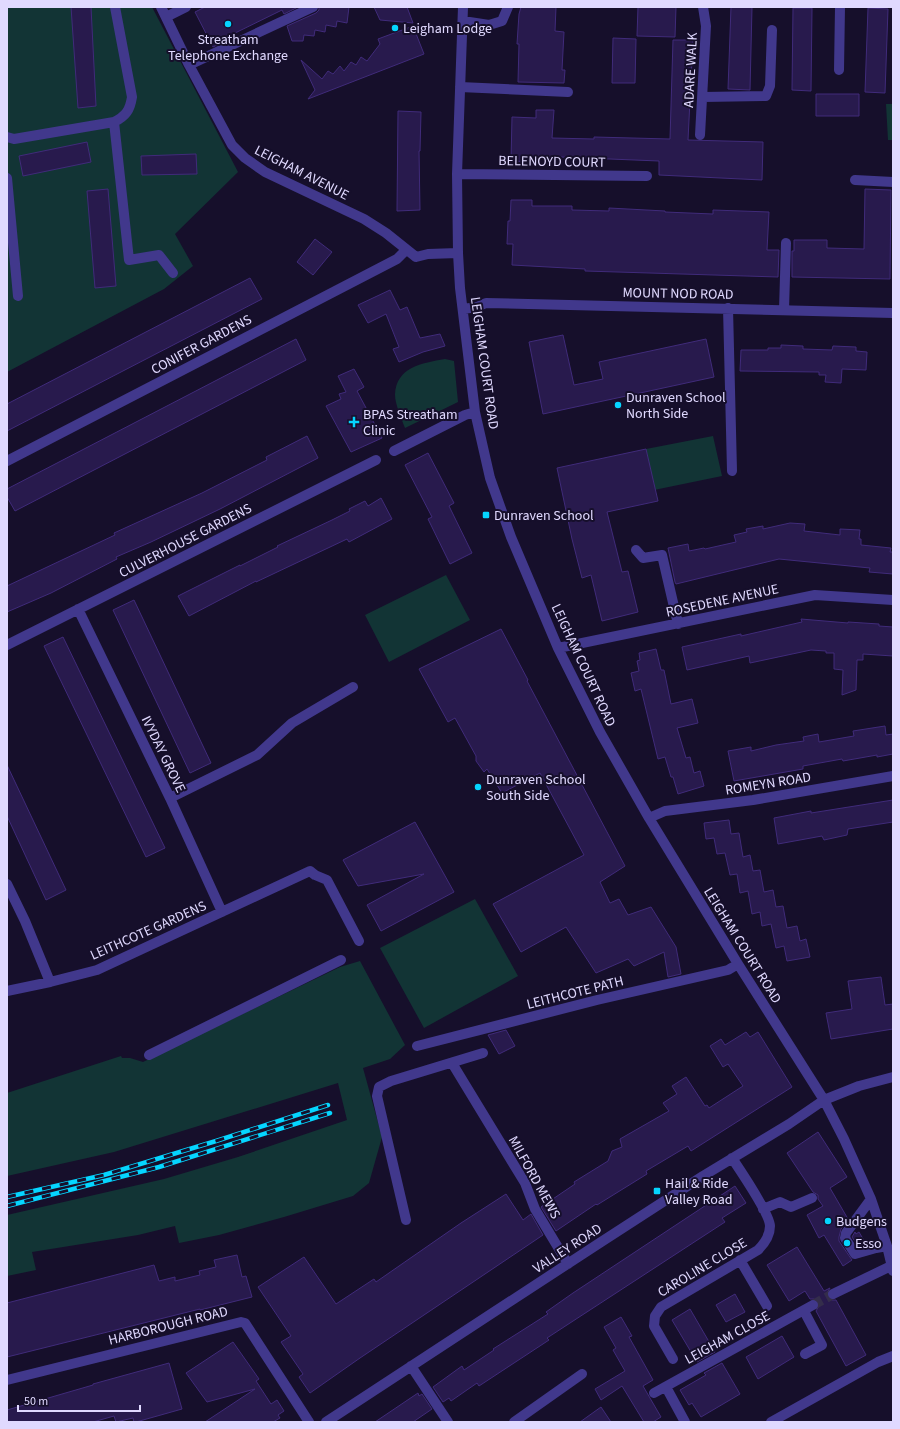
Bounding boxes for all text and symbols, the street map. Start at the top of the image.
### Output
marker: Streatham Telephone Exchange [223,19,233,29]
place label: Leigham Lodge [403,19,492,39]
marker: Leigham Lodge [390,23,400,33]
place label: Streatham Telephone Exchange [168,30,288,66]
street label: ADARE WALK [679,31,703,108]
street label: LEIGHAM AVENUE [251,140,352,205]
street label: BELENOYD COURT [498,151,606,173]
street label: MOUNT NOD ROAD [622,283,734,305]
street label: LEIGHAM COURT ROAD [465,296,503,431]
street label: CONIFER GARDENS [148,310,255,380]
place label: Dunraven School North Side [626,388,726,424]
marker: Dunraven School North Side [613,400,623,410]
place label: BPAS Streatham Clinic [363,405,458,441]
marker: BPAS Streatham Clinic [348,416,360,428]
street label: CULVERHOUSE GARDENS [116,499,255,583]
place label: Dunraven School [494,506,594,526]
marker: Dunraven School [481,510,491,520]
street label: ROSEDENE AVENUE [664,579,780,623]
street label: LEIGHAM COURT ROAD [546,601,620,730]
street label: IVYDAY GROVE [136,713,190,796]
street label: ROMEYN ROAD [724,767,813,801]
place label: Dunraven School South Side [486,770,586,806]
marker: Dunraven School South Side [473,782,483,792]
street label: LEIGHAM COURT ROAD [698,884,786,1007]
street label: LEITHCOTE GARDENS [87,896,210,966]
street label: LEITHCOTE PATH [525,971,626,1015]
street label: MILFORD MEWS [503,1132,565,1223]
place label: Hail & Ride Valley Road [665,1174,733,1210]
marker: Hail & Ride Valley Road [652,1186,662,1196]
place label: Budgens [836,1212,887,1232]
marker: Budgens [823,1216,833,1226]
street label: VALLEY ROAD [529,1219,606,1279]
street label: CAROLINE CLOSE [654,1233,751,1302]
place label: Esso [855,1234,882,1254]
marker: Esso [842,1238,852,1248]
street label: HARBOROUGH ROAD [106,1301,230,1350]
street label: LEIGHAM CLOSE [681,1306,774,1370]
scale bar [18,1387,140,1413]
text: 50 m [24,1393,48,1410]

